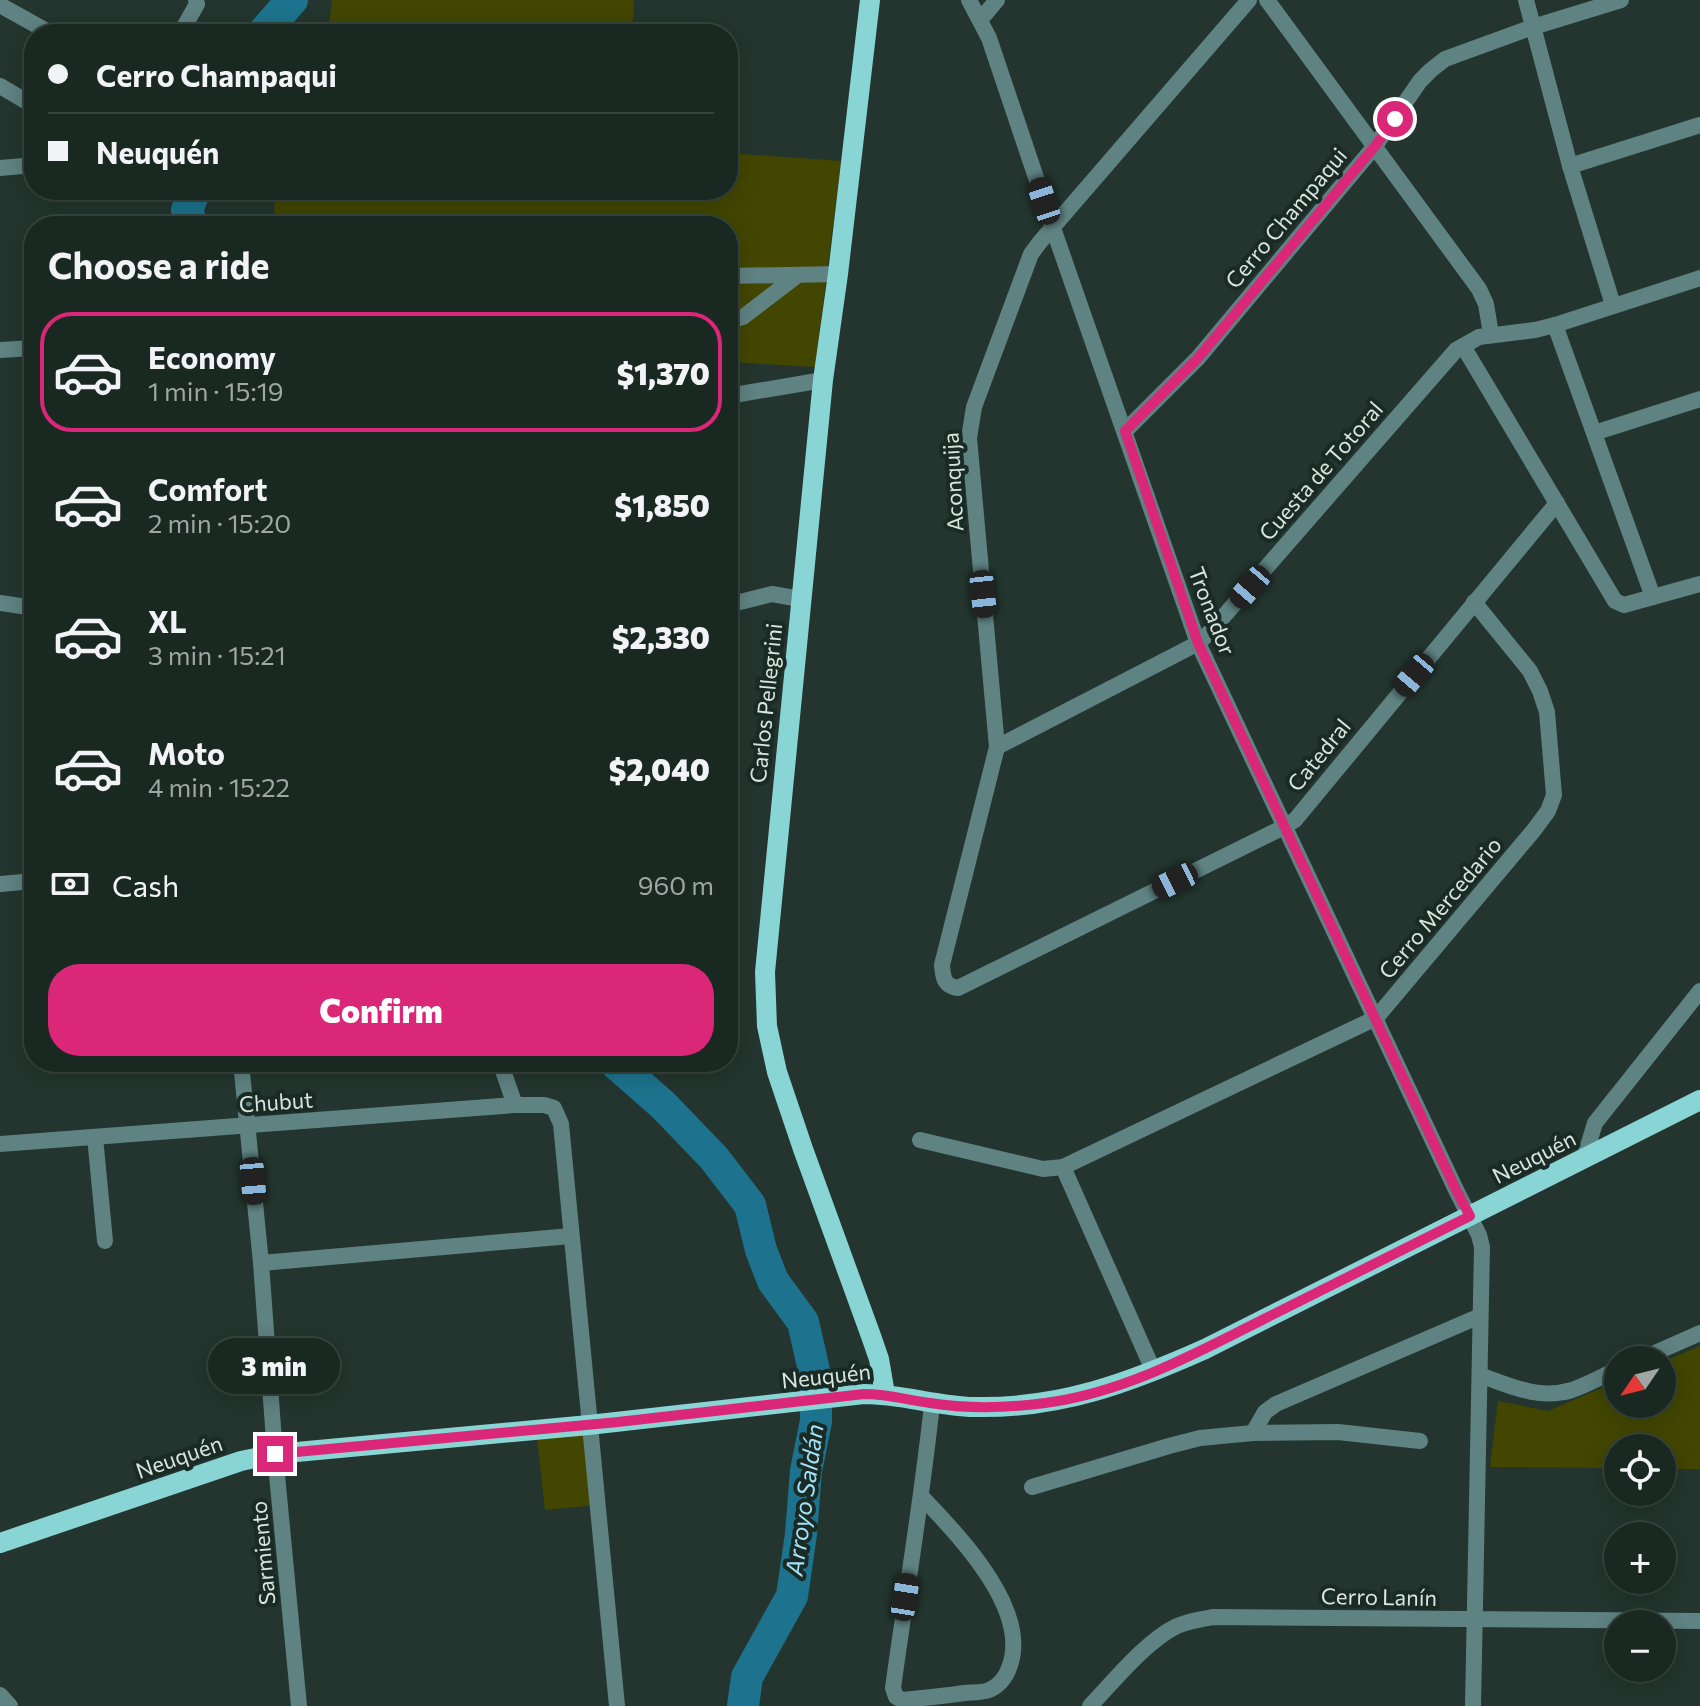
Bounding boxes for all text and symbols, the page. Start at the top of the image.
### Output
text: Cerro Champaqui [96,56,337,93]
route start [1377,101,1413,137]
text: Neuquén [96,133,219,170]
street label: Cerro Champaqui [1219,142,1352,293]
car [1025,174,1063,228]
text: Choose a ride [48,242,269,286]
icon: car [52,336,124,408]
text: Economy [148,338,276,375]
text: $1,370 [617,354,710,391]
text: 1 min · 15:19 [148,375,284,406]
street label: Cuesta de Totoral [1253,396,1388,546]
street label: Aconquija [936,432,969,532]
icon: car [52,468,124,540]
text: Comfort [148,470,267,507]
text: $1,850 [615,486,710,523]
text: 2 min · 15:20 [148,507,291,538]
car [1225,561,1275,613]
street label: Tronador [1183,563,1242,659]
car [969,569,997,619]
icon: car [52,600,124,672]
text: XL [148,602,187,639]
text: $2,330 [612,618,710,655]
street label: Carlos Pellegrini [744,622,787,784]
text: 3 min · 15:21 [148,639,286,670]
car [1389,649,1439,701]
street label: Catedral [1281,713,1356,796]
icon: car [52,732,124,804]
text: Moto [148,734,225,771]
text: $2,040 [609,750,710,787]
text: 4 min · 15:22 [148,771,290,802]
street label: Cerro Mercedario [1373,831,1507,984]
car [1148,860,1202,902]
icon: cash [48,862,92,906]
text: Cash [112,866,179,903]
text: 960 m [638,869,714,900]
button: Confirm [48,964,714,1056]
street label: Chubut [238,1085,314,1118]
street label: Neuquén [1488,1124,1580,1189]
car [239,1156,267,1206]
callout: 3 min [209,1338,341,1394]
north arrow [1604,1346,1676,1418]
map controls [1604,1346,1676,1682]
text: 3 min [241,1350,307,1381]
street label: Neuquén [780,1357,872,1394]
water label: Arroyo Saldán [778,1422,829,1578]
street label: Neuquén [132,1429,226,1484]
button: locate [1604,1434,1676,1506]
route end [257,1436,293,1472]
street label: Sarmiento [245,1500,280,1606]
button: + [1604,1522,1676,1594]
car [889,1571,921,1623]
street label: Cerro Lanín [1321,1582,1437,1611]
button: − [1604,1610,1676,1682]

